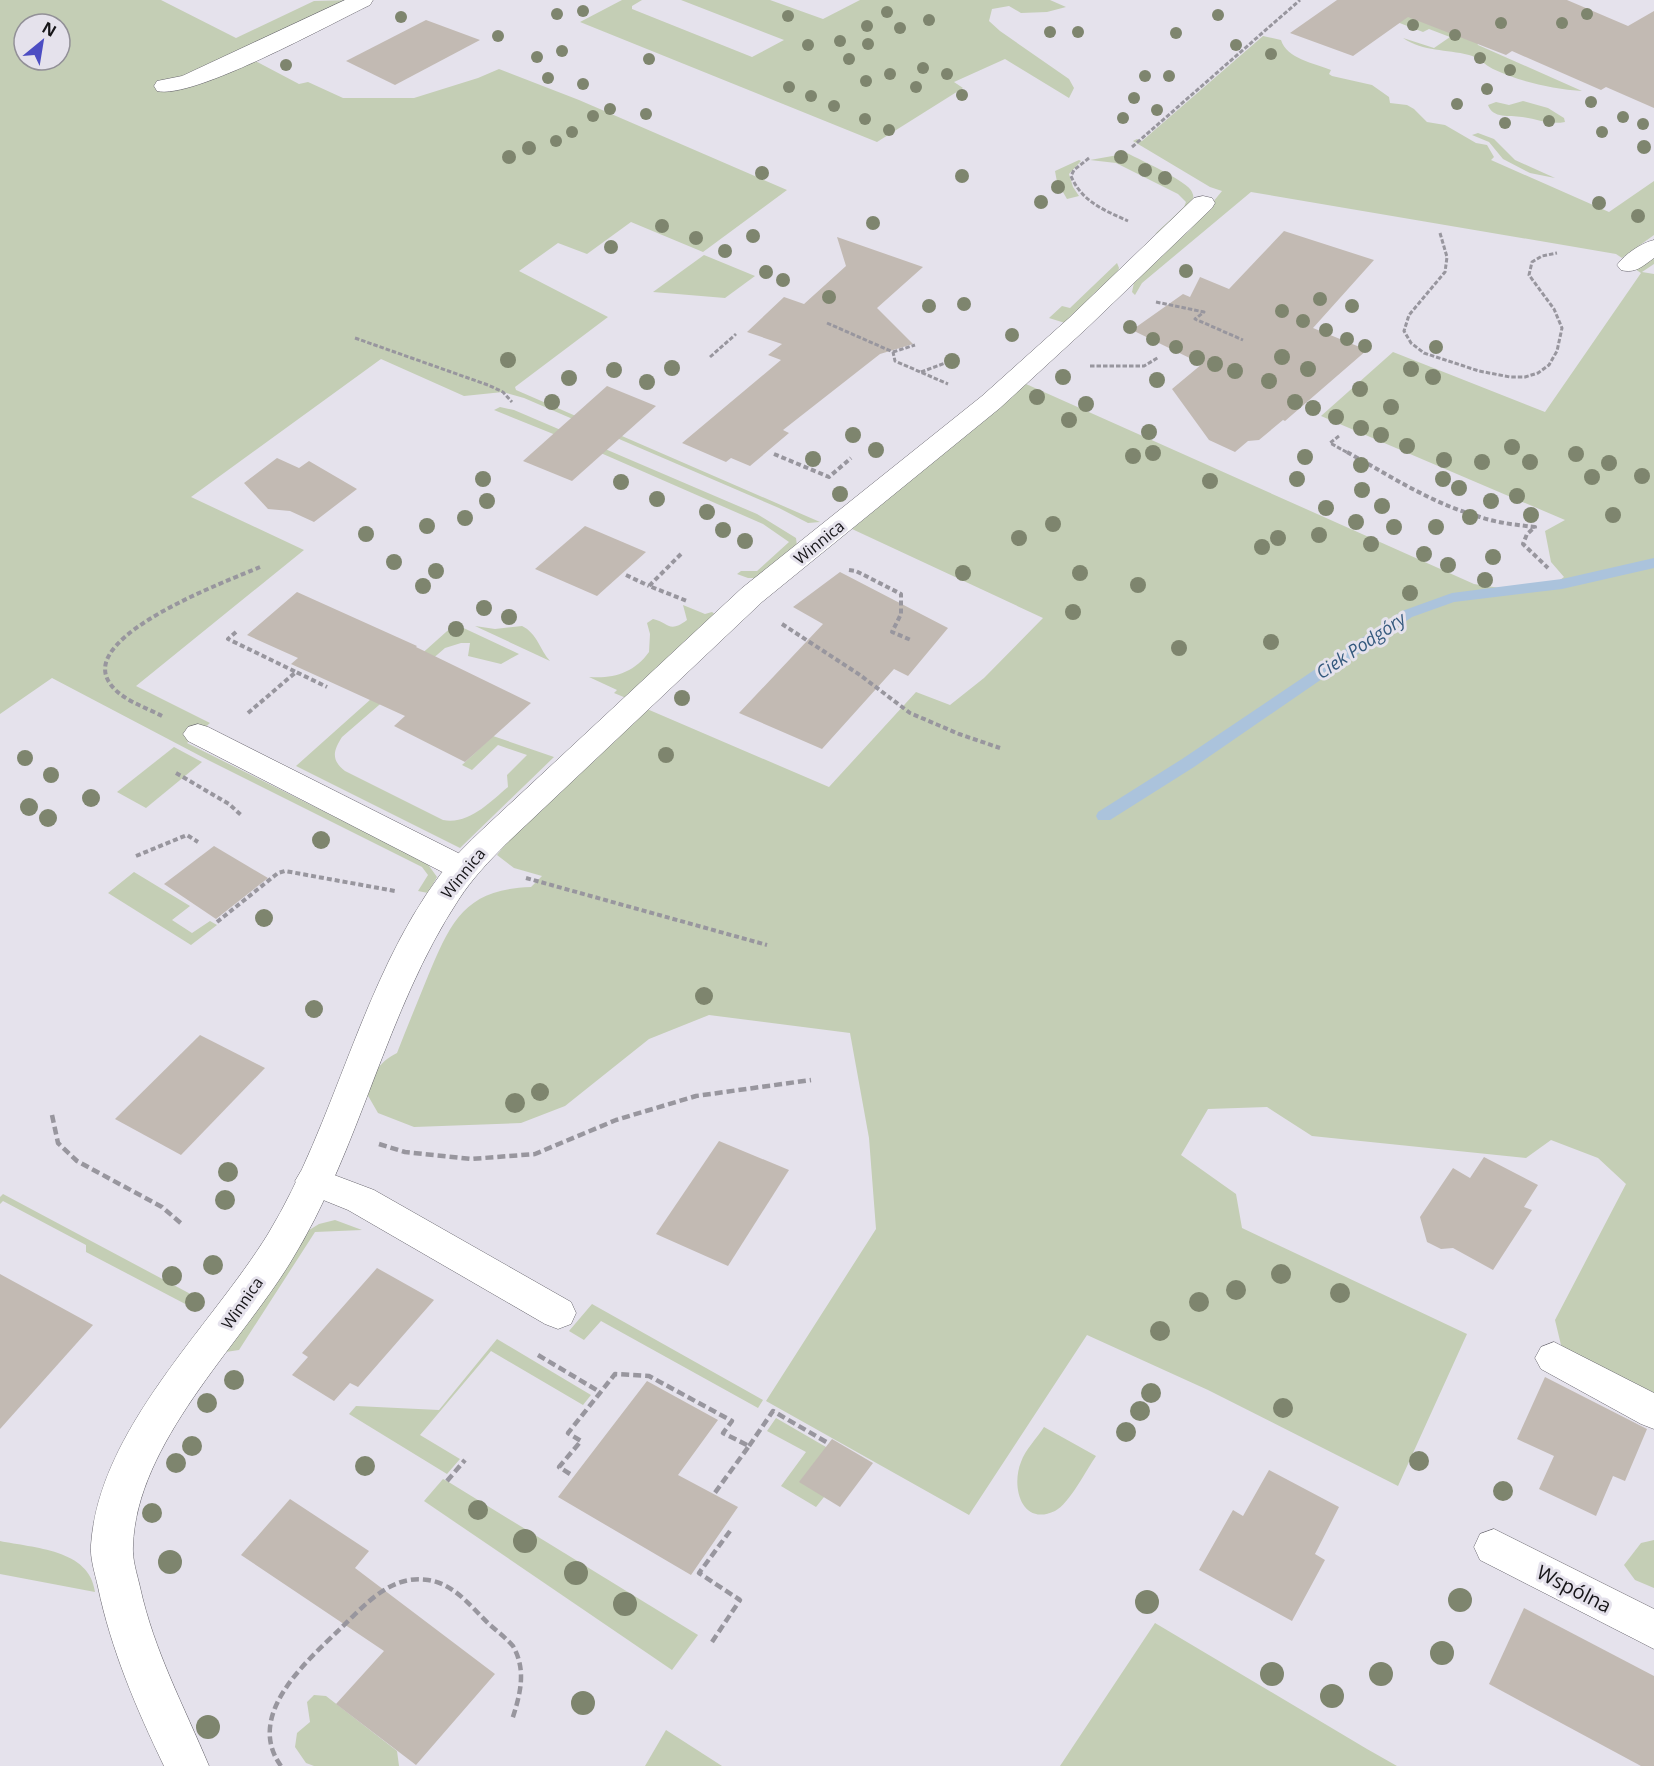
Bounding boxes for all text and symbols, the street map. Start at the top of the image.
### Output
north arrow [12,12,72,72]
text: N [38,16,61,42]
street label: Winnica [789,515,849,569]
water label: Ciek Podgóry [1311,605,1411,684]
street label: Winnica [436,843,490,903]
street label: Winnica [216,1273,268,1333]
street label: Wspólna [1532,1558,1616,1619]

